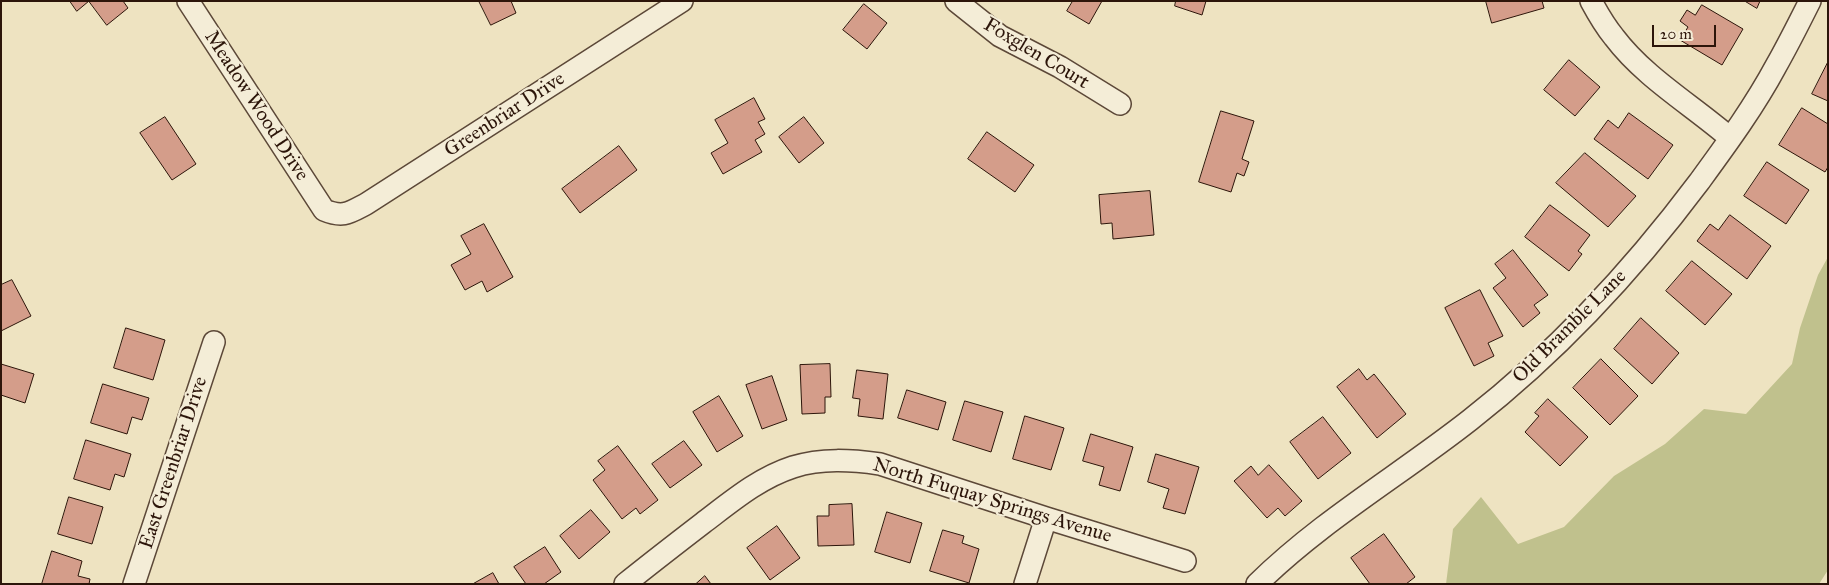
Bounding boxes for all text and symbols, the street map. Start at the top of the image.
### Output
street label: Foxglen Court [979,13,1093,95]
scale bar [1654,15,1718,47]
text: 20 m [1660,25,1692,43]
street label: Meadow Wood Drive [199,26,313,186]
street label: Greenbriar Drive [440,67,570,163]
street label: Old Bramble Lane [1508,265,1632,389]
street label: East Greenbriar Drive [135,374,213,552]
street label: North Fuquay Springs Avenue [870,453,1114,549]

